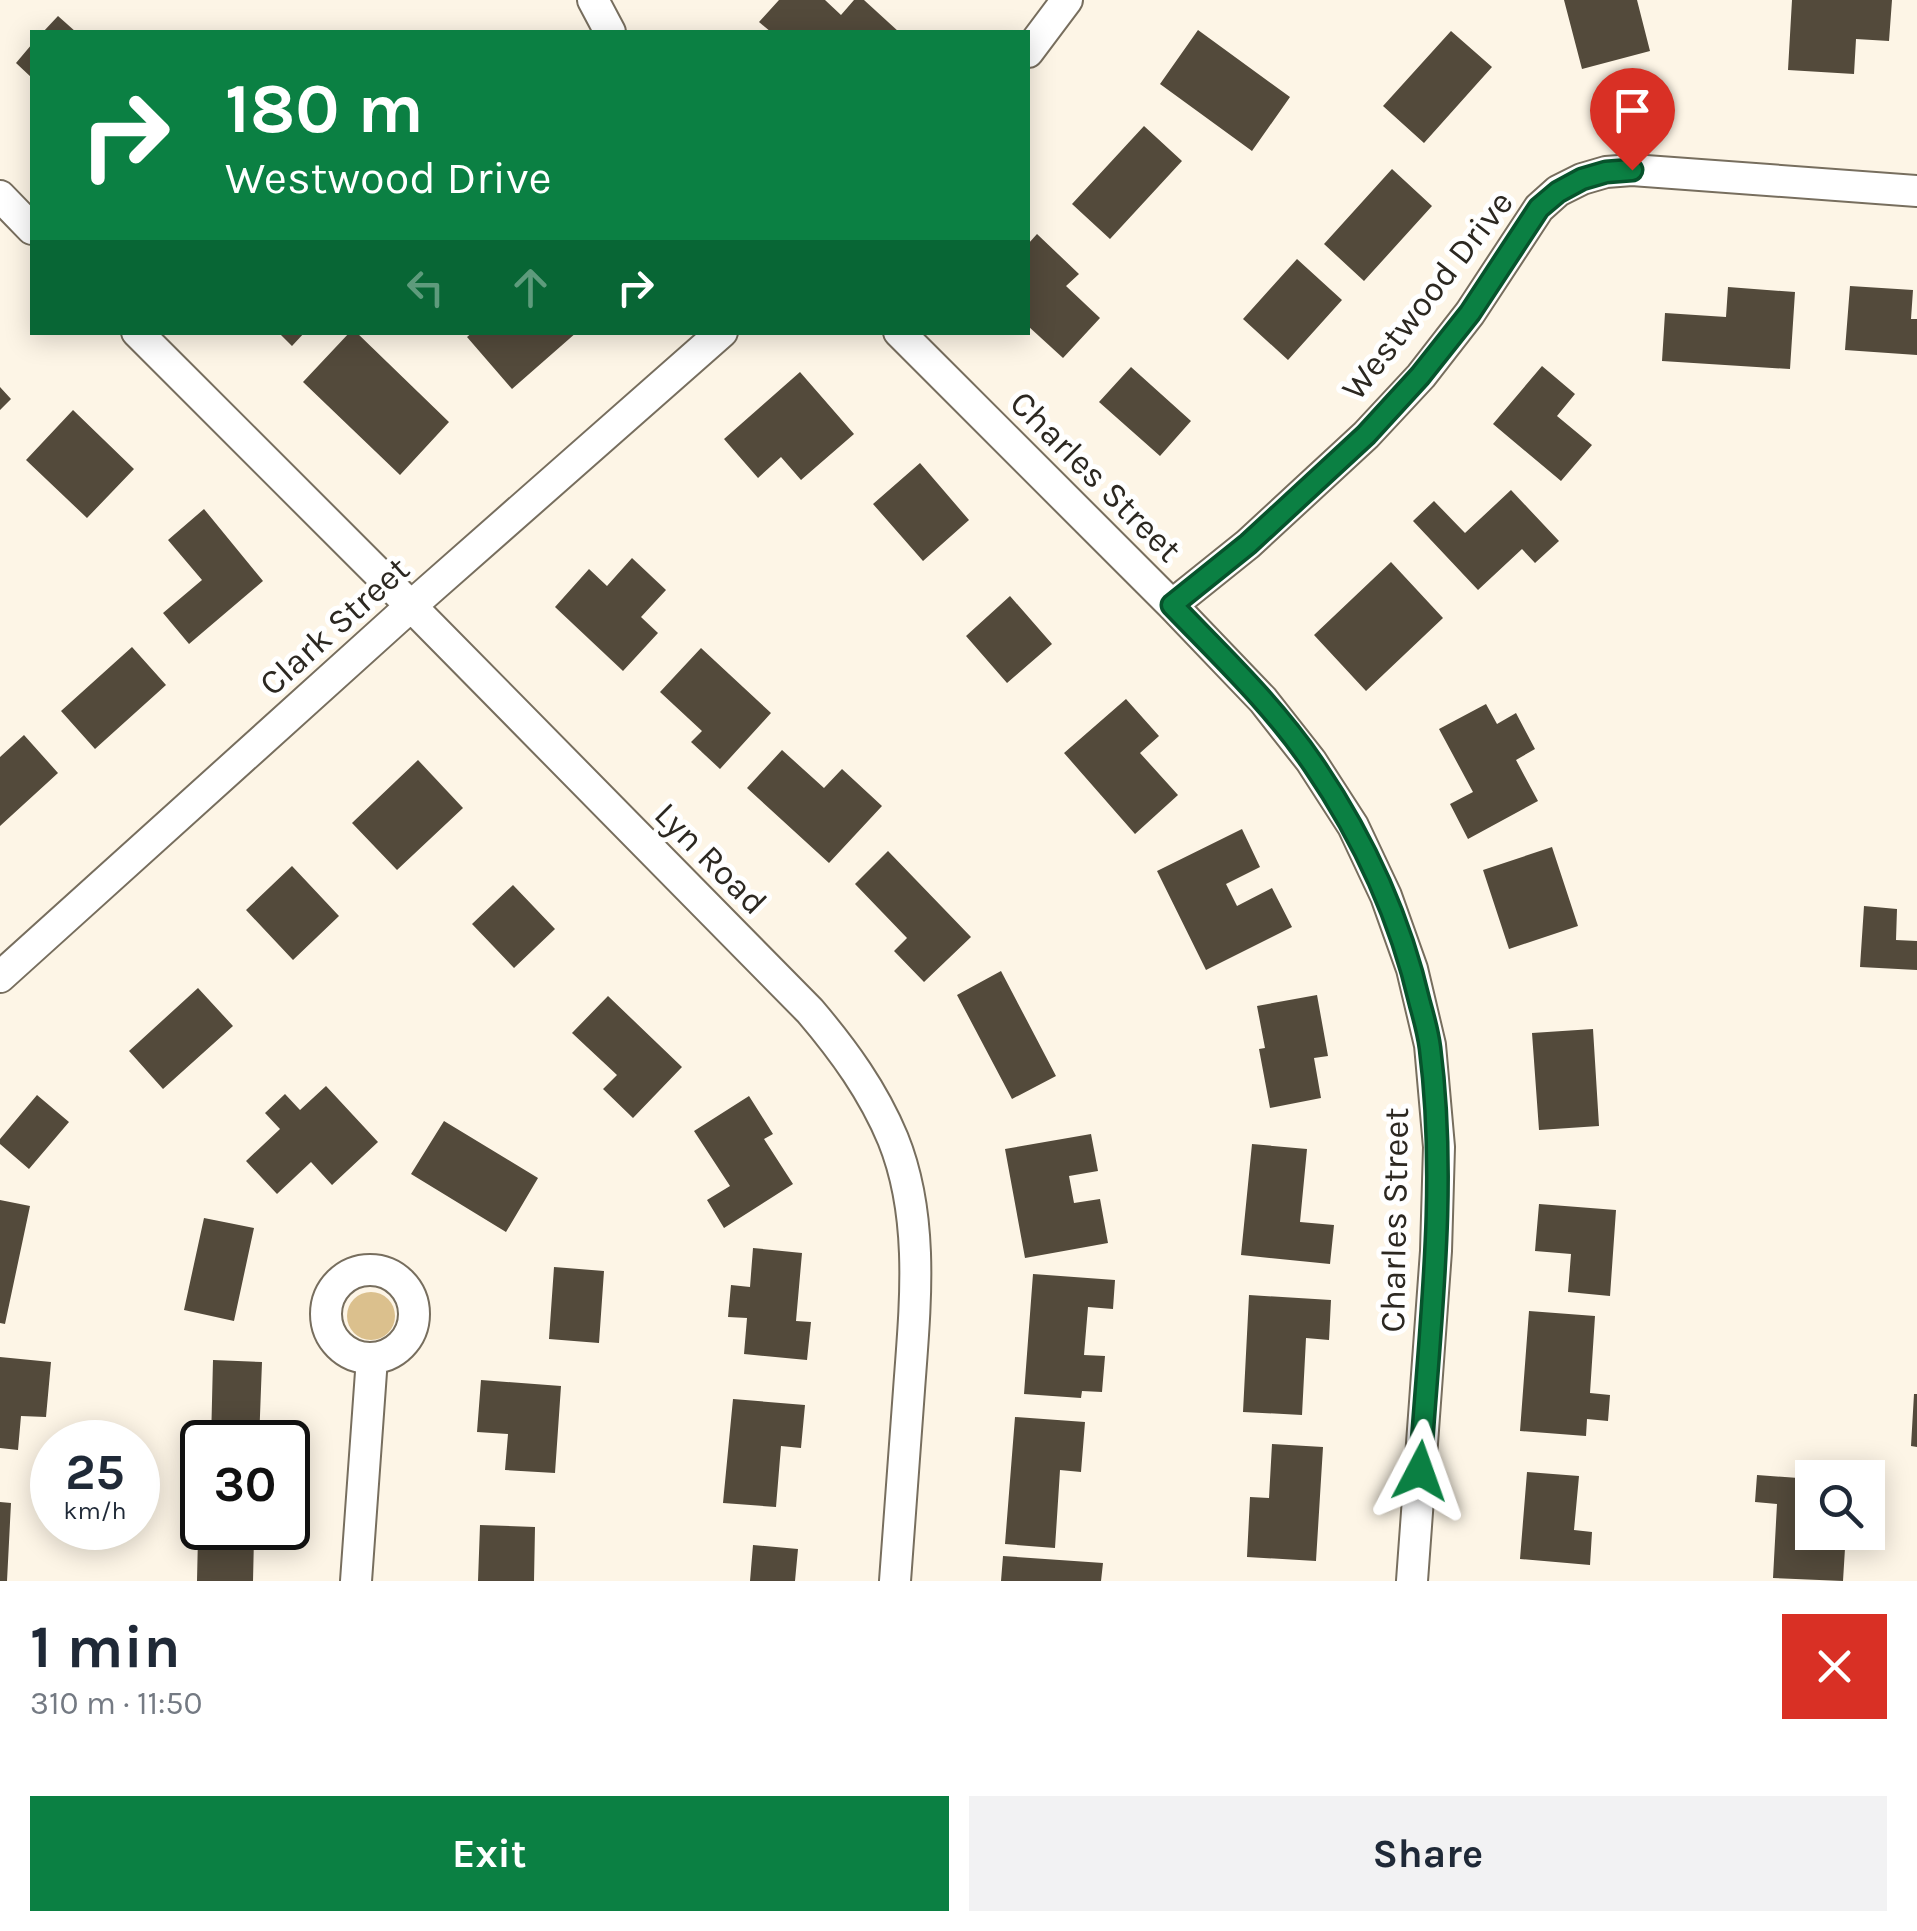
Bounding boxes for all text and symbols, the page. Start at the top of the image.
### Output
text: 180 m [225,68,424,150]
pin [1590,68,1675,171]
icon: right [60,70,190,200]
icon: arrive [1605,83,1660,138]
text: Westwood Drive [225,152,552,204]
street label: Westwood Drive [1333,183,1522,408]
icon: left [398,260,453,315]
icon: ahead [503,260,558,315]
icon: right [608,260,663,315]
street label: Charles Street [1002,382,1190,570]
street label: Clark Street [251,548,418,704]
street label: Lyn Road [646,794,775,923]
street label: Charles Street [1372,1107,1417,1333]
position arrow [1368,1419,1472,1523]
speed limit sign: 30 [180,1420,310,1550]
text: 25 [65,1443,125,1502]
map controls [1795,1460,1885,1550]
button: search [1795,1460,1885,1550]
text: km/h [63,1496,127,1525]
text: 1 min [30,1612,181,1682]
button: close [1782,1614,1887,1719]
text: 310 m · 11:50 [30,1685,203,1722]
button: Exit [30,1796,949,1911]
button: Share [969,1796,1887,1911]

